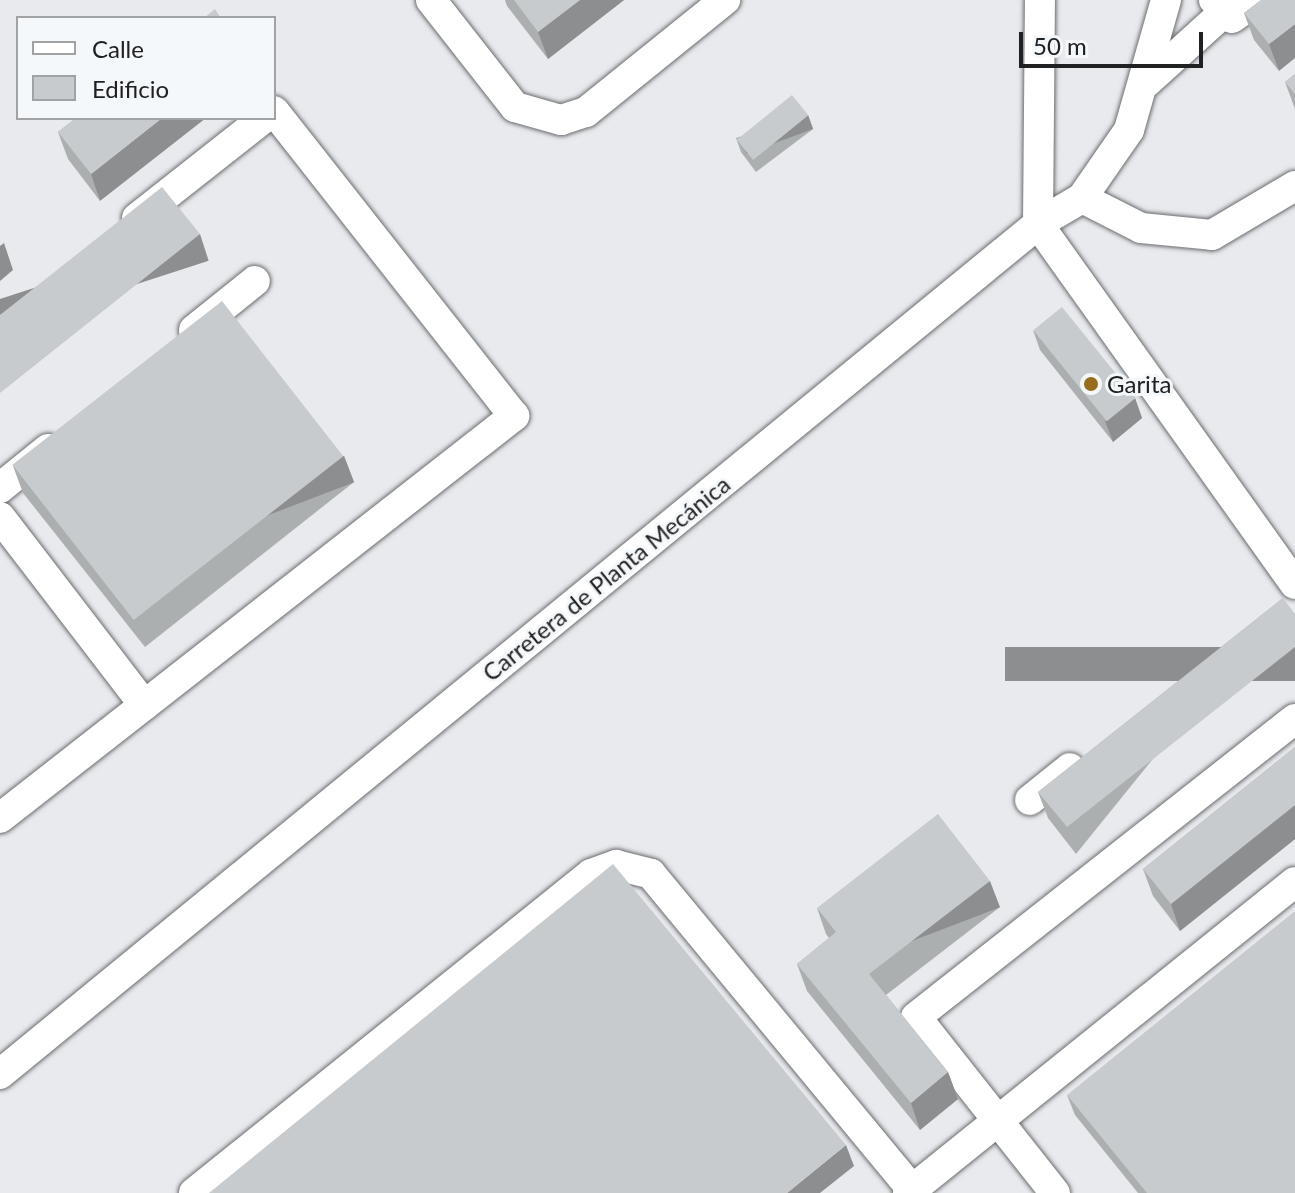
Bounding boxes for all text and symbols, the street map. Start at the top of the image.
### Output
legend [16,16,276,120]
scale bar [1023,16,1207,66]
text: 50 m [1033,31,1087,60]
text: Calle [92,34,144,63]
text: Edificio [92,74,169,103]
place label: Garita [1107,370,1171,398]
marker: Garita [1082,375,1100,393]
street label: Carretera de Planta Mecánica [476,469,736,687]

